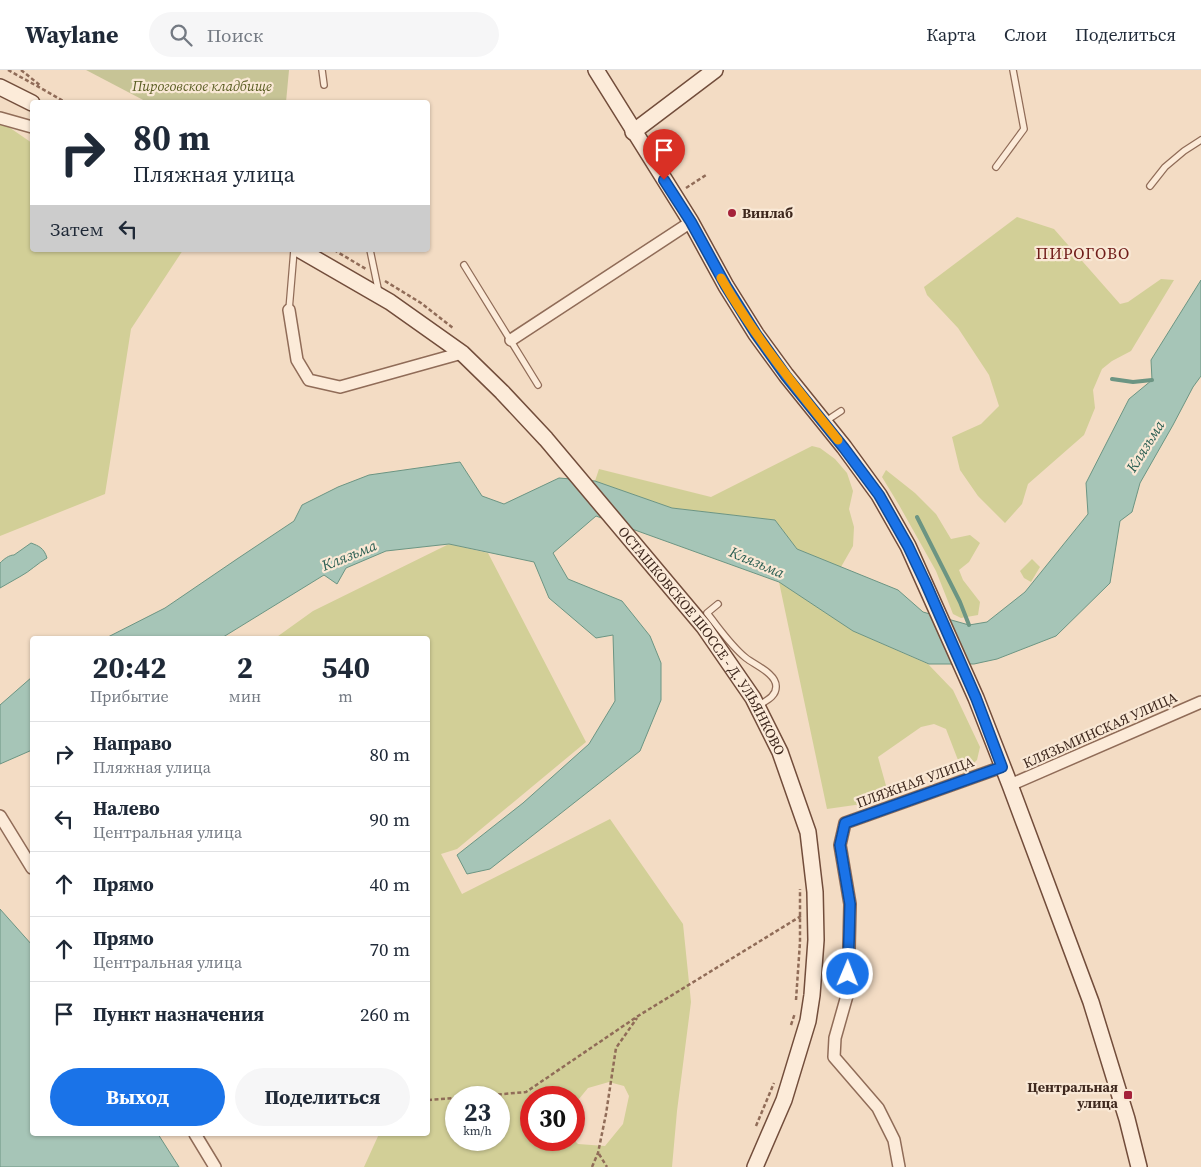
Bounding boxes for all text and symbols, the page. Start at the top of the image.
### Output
search box [149,12,499,57]
text: Waylane [25,18,119,51]
icon: search [167,21,195,49]
text: Поиск [207,22,263,48]
text: Карта [926,22,976,47]
text: Слои [1004,22,1047,47]
text: Поделиться [1075,22,1176,47]
park label: Пироговское кладбище [131,76,272,96]
text: 80 m [133,114,210,162]
icon: right [50,120,115,185]
pin [643,129,685,180]
icon: arrive [650,136,678,164]
text: Пляжная улица [133,159,295,189]
place label: Винлаб [742,203,793,223]
marker: Винлаб [726,207,738,219]
icon: left [114,215,142,243]
text: Затем [50,216,104,242]
district label: ПИРОГОВО [1036,242,1130,264]
water label: Клязьма [1120,416,1169,477]
street label: ОСТАШКОВСКОЕ ШОССЕ - Д. УЛЬЯНКОВО [613,522,790,759]
water label: Клязьма [317,534,380,576]
water label: Клязьма [725,541,788,583]
text: 20:42 [92,647,166,688]
text: 2 [237,647,253,688]
text: 540 [321,647,370,688]
text: Прибытие [90,685,169,707]
text: мин [229,685,261,707]
text: m [338,685,353,707]
street label: КЛЯЗЬМИНСКАЯ УЛИЦА [1020,687,1181,773]
text: Направо [93,730,172,756]
icon: right [50,740,78,768]
text: 80 m [369,741,410,767]
street label: ПЛЯЖНАЯ УЛИЦА [853,751,977,813]
text: Пляжная улица [93,756,211,778]
text: Налево [93,795,160,821]
icon: left [50,805,78,833]
text: 90 m [369,806,410,832]
text: Центральная улица [93,821,242,843]
icon: ahead [50,870,78,898]
text: Прямо [93,871,154,897]
text: 40 m [369,871,410,897]
text: Прямо [93,925,154,951]
icon: ahead [50,935,78,963]
text: 70 m [369,936,410,962]
position arrow [821,947,873,999]
text: Центральная улица [93,951,242,973]
icon: arrive [50,1000,78,1028]
text: Пункт назначения [93,1001,264,1027]
text: 260 m [360,1001,410,1027]
button: Выход [50,1068,225,1126]
button: Поделиться [235,1068,410,1126]
place label: Центральная улица [1027,1077,1119,1113]
speed limit sign: 30 [520,1086,585,1151]
marker: Центральная улица [1122,1089,1134,1101]
text: 23 [464,1095,491,1129]
text: km/h [463,1123,492,1139]

